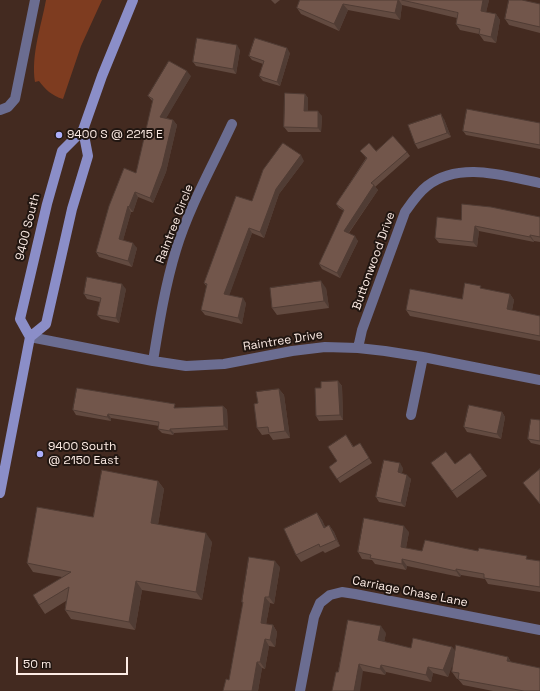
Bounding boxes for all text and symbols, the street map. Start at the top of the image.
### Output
place label: 9400 S @ 2215 E [67,128,163,142]
marker: 9400 S @ 2215 E [54,130,64,140]
street label: Raintree Circle [153,182,197,266]
street label: 9400 South [13,192,43,262]
street label: Buttonwood Drive [350,210,398,312]
street label: Raintree Drive [242,328,324,354]
place label: 9400 South @ 2150 East [48,440,119,468]
marker: 9400 South @ 2150 East [35,449,45,459]
street label: Carriage Chase Lane [351,574,469,610]
scale bar [18,649,130,675]
text: 50 m [23,656,51,672]

